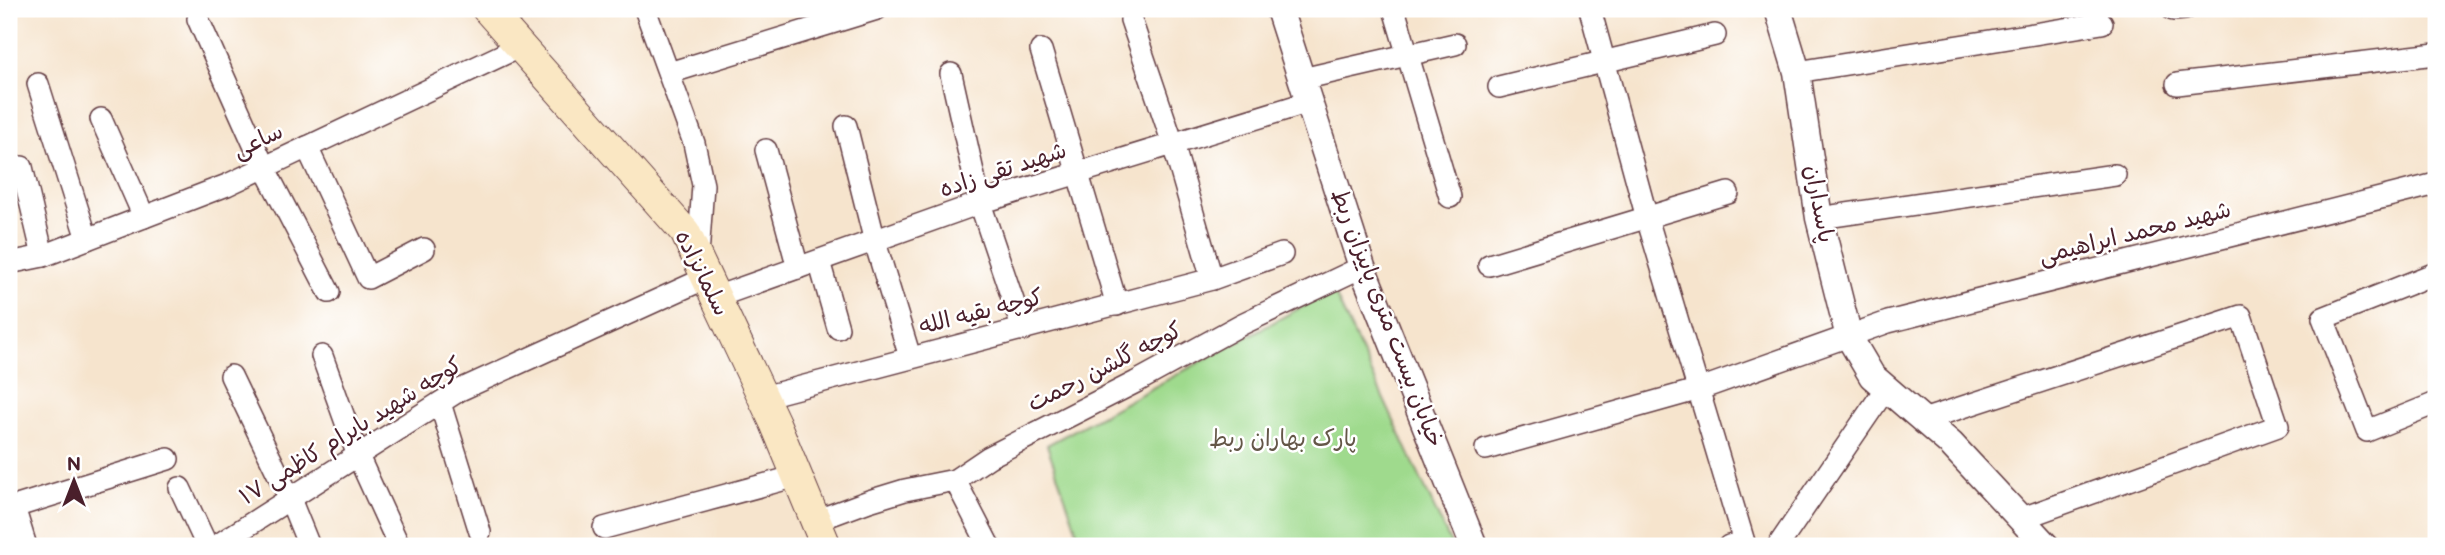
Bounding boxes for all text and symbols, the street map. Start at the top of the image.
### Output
street label: ساعی [228,117,288,165]
street label: شهید تقی زاده [936,136,1070,204]
street label: پاسداران [1798,163,1840,245]
street label: خیابان بیست متری پاییزان ربط [1325,185,1449,451]
street label: شهید محمد ابراهیمی [2036,196,2234,270]
street label: سلمانزاده [669,225,735,321]
street label: کوچه بقیه الله [916,283,1046,341]
street label: کوچه گلشن رحمت [1023,316,1187,418]
street label: کوچه شهید بایرام کاظمی ۱۷ [234,351,469,514]
park label: پارک بهاران ربط [1209,425,1357,453]
north arrow [38,447,108,516]
text: N [67,454,81,477]

